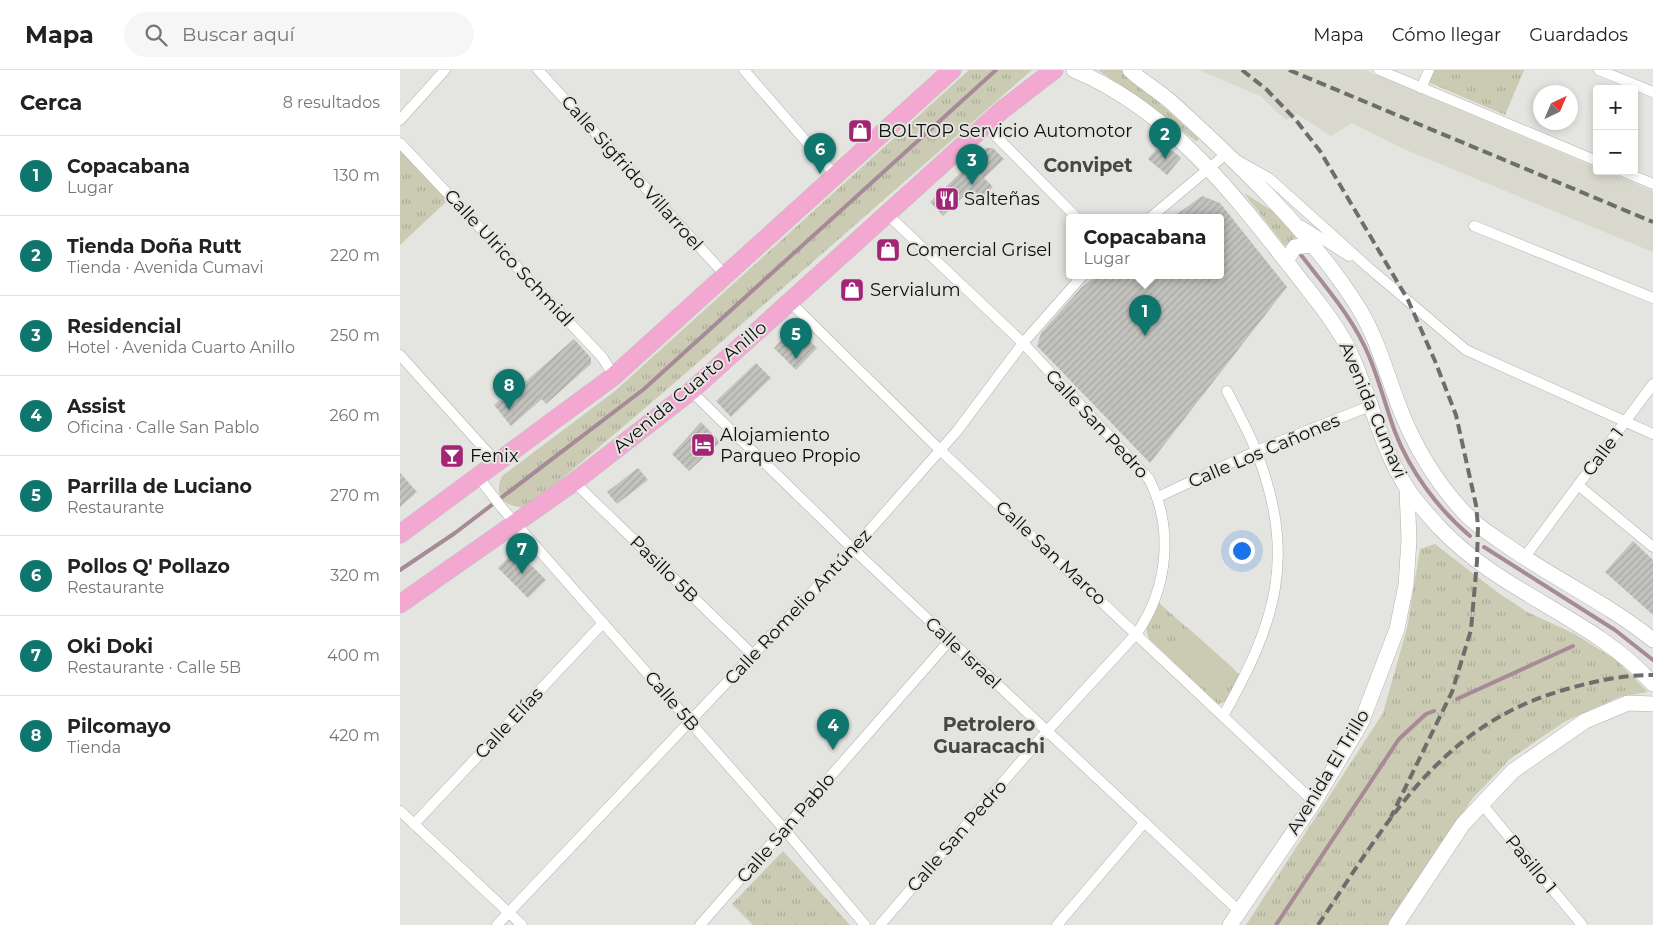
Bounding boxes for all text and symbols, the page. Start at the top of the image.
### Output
search box [124,12,474,57]
text: Mapa [25,20,94,49]
icon: search [142,21,170,49]
text: Buscar aquí [182,23,295,46]
text: Mapa [1313,24,1364,46]
text: Cómo llegar [1392,24,1501,46]
text: Guardados [1529,24,1628,46]
north arrow [1533,85,1578,130]
map controls [1593,85,1638,175]
button: + [1593,85,1638,130]
text: Cerca [20,90,82,115]
street label: Calle Sigfrido Villarroel [556,91,708,255]
text: 8 resultados [283,93,380,112]
shop icon: BOLTOP Servicio Automotor [847,118,873,144]
pin: 2 [1149,118,1181,159]
place label: BOLTOP Servicio Automotor [878,120,1133,142]
button: − [1593,130,1638,175]
pin: 6 [804,133,836,174]
pin: 3 [956,144,988,185]
district label: Convipet [1043,154,1133,177]
text: Copacabana [67,155,190,178]
text: 1 [33,166,39,185]
text: 130 m [333,166,380,185]
text: Lugar [67,178,114,197]
street label: Calle Ulrico Schmidl [440,185,578,331]
restaurant icon: Salteñas [934,186,960,212]
place label: Salteñas [964,188,1040,210]
popup [1066,214,1224,279]
text: Copacabana [1083,226,1207,249]
text: Tienda Doña Rutt [67,235,242,258]
shop icon: Comercial Grisel [875,237,901,263]
place label: Comercial Grisel [906,239,1052,261]
text: 2 [31,246,41,265]
text: 220 m [330,246,380,265]
text: Lugar [1083,249,1130,268]
text: Tienda · Avenida Cumavi [67,258,263,277]
shop icon: Servialum [839,277,865,303]
place label: Servialum [870,279,961,301]
pin: 1 [1129,295,1161,336]
text: Residencial [67,315,181,338]
street label: Avenida Cuarto Anillo [609,316,771,458]
pin: 5 [780,318,812,359]
text: 3 [31,326,41,345]
text: 250 m [330,326,380,345]
text: Hotel · Avenida Cuarto Anillo [67,338,295,357]
street label: Avenida Cumavi [1334,338,1412,482]
street label: Calle San Pedro [1041,365,1153,483]
pin: 8 [493,369,525,410]
text: Assist [67,395,126,418]
text: 4 [30,406,42,425]
text: 260 m [329,406,380,425]
street label: Calle Los Cañones [1185,409,1343,493]
text: Oficina · Calle San Pablo [67,418,259,437]
street label: Calle 1 [1578,423,1628,481]
place label: Alojamiento Parqueo Propio [720,424,861,467]
hotel icon: Alojamiento Parqueo Propio [690,432,716,458]
bar icon: Fenix [439,443,465,469]
place label: Fenix [470,445,519,467]
text: Parrilla de Luciano [67,475,252,498]
text: 5 [31,486,41,505]
text: 270 m [330,486,380,505]
street label: Calle San Marco [991,496,1111,610]
text: Restaurante [67,498,164,517]
street label: Calle Romelio Antúnez [720,524,876,690]
street label: Pasillo 5B [625,531,703,607]
pin: 7 [506,533,538,574]
your location [1229,538,1255,564]
text: Pollos Q' Pollazo [67,555,230,578]
text: 6 [31,566,41,585]
text: 320 m [330,566,380,585]
text: Restaurante [67,578,164,597]
street label: Calle Israel [921,612,1005,694]
text: Oki Doki [67,635,153,658]
text: 7 [31,646,41,665]
text: 400 m [327,646,380,665]
text: Restaurante · Calle 5B [67,658,241,677]
street label: Calle 5B [640,667,704,735]
street label: Calle Elías [470,683,548,763]
street label: Avenida El Trillo [1282,706,1374,838]
pin: 4 [817,709,849,750]
district label: Petrolero Guaracachi [933,713,1045,758]
text: Pilcomayo [67,715,171,738]
text: 8 [31,726,41,745]
text: 420 m [329,726,380,745]
text: Tienda [67,738,121,757]
street label: Calle San Pablo [732,768,840,888]
street label: Calle San Pedro [902,776,1012,896]
street label: Pasillo 1 [1501,830,1561,898]

